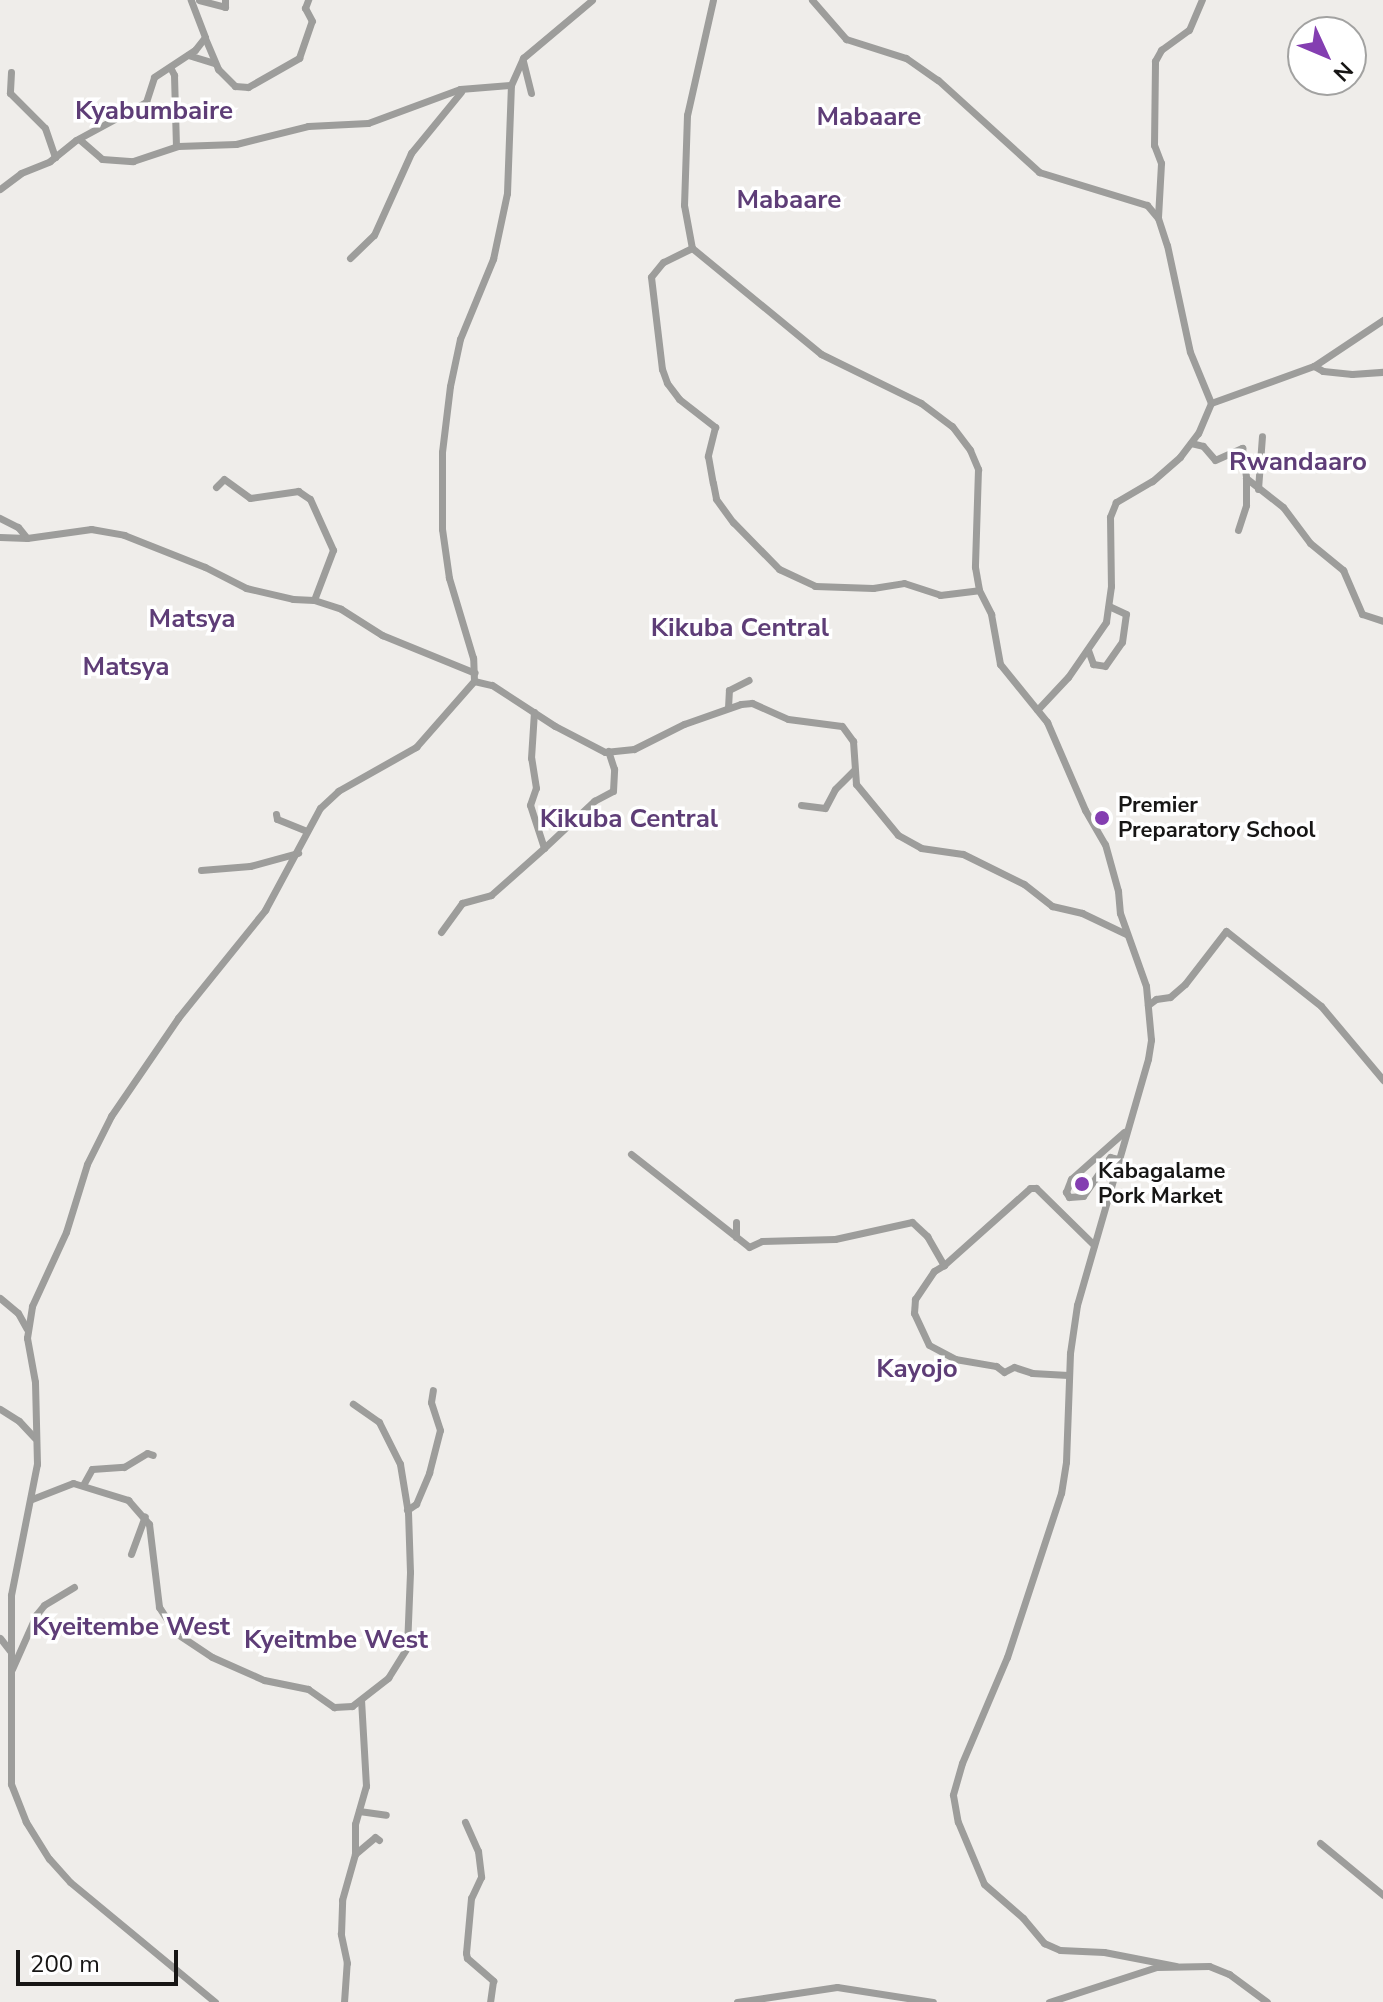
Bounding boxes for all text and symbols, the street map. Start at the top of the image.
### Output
north arrow [1287,16,1367,96]
text: N [1326,55,1359,88]
district label: Kyabumbaire [75,95,233,127]
district label: Mabaare [817,101,921,133]
district label: Mabaare [737,184,841,216]
district label: Rwandaaro [1229,446,1367,478]
district label: Matsya [149,603,235,635]
district label: Kikuba Central [651,612,829,644]
district label: Matsya [83,651,169,683]
place label: Premier Preparatory School [1118,792,1316,844]
district label: Kikuba Central [540,803,718,835]
marker: Premier Preparatory School [1093,809,1111,827]
place label: Kabagalame Pork Market [1098,1158,1225,1210]
marker: Kabagalame Pork Market [1073,1175,1091,1193]
district label: Kayojo [876,1353,958,1385]
district label: Kyeitembe West [32,1611,230,1643]
district label: Kyeitmbe West [244,1624,428,1656]
scale bar [20,1934,182,1984]
text: 200 m [30,1948,100,1980]

